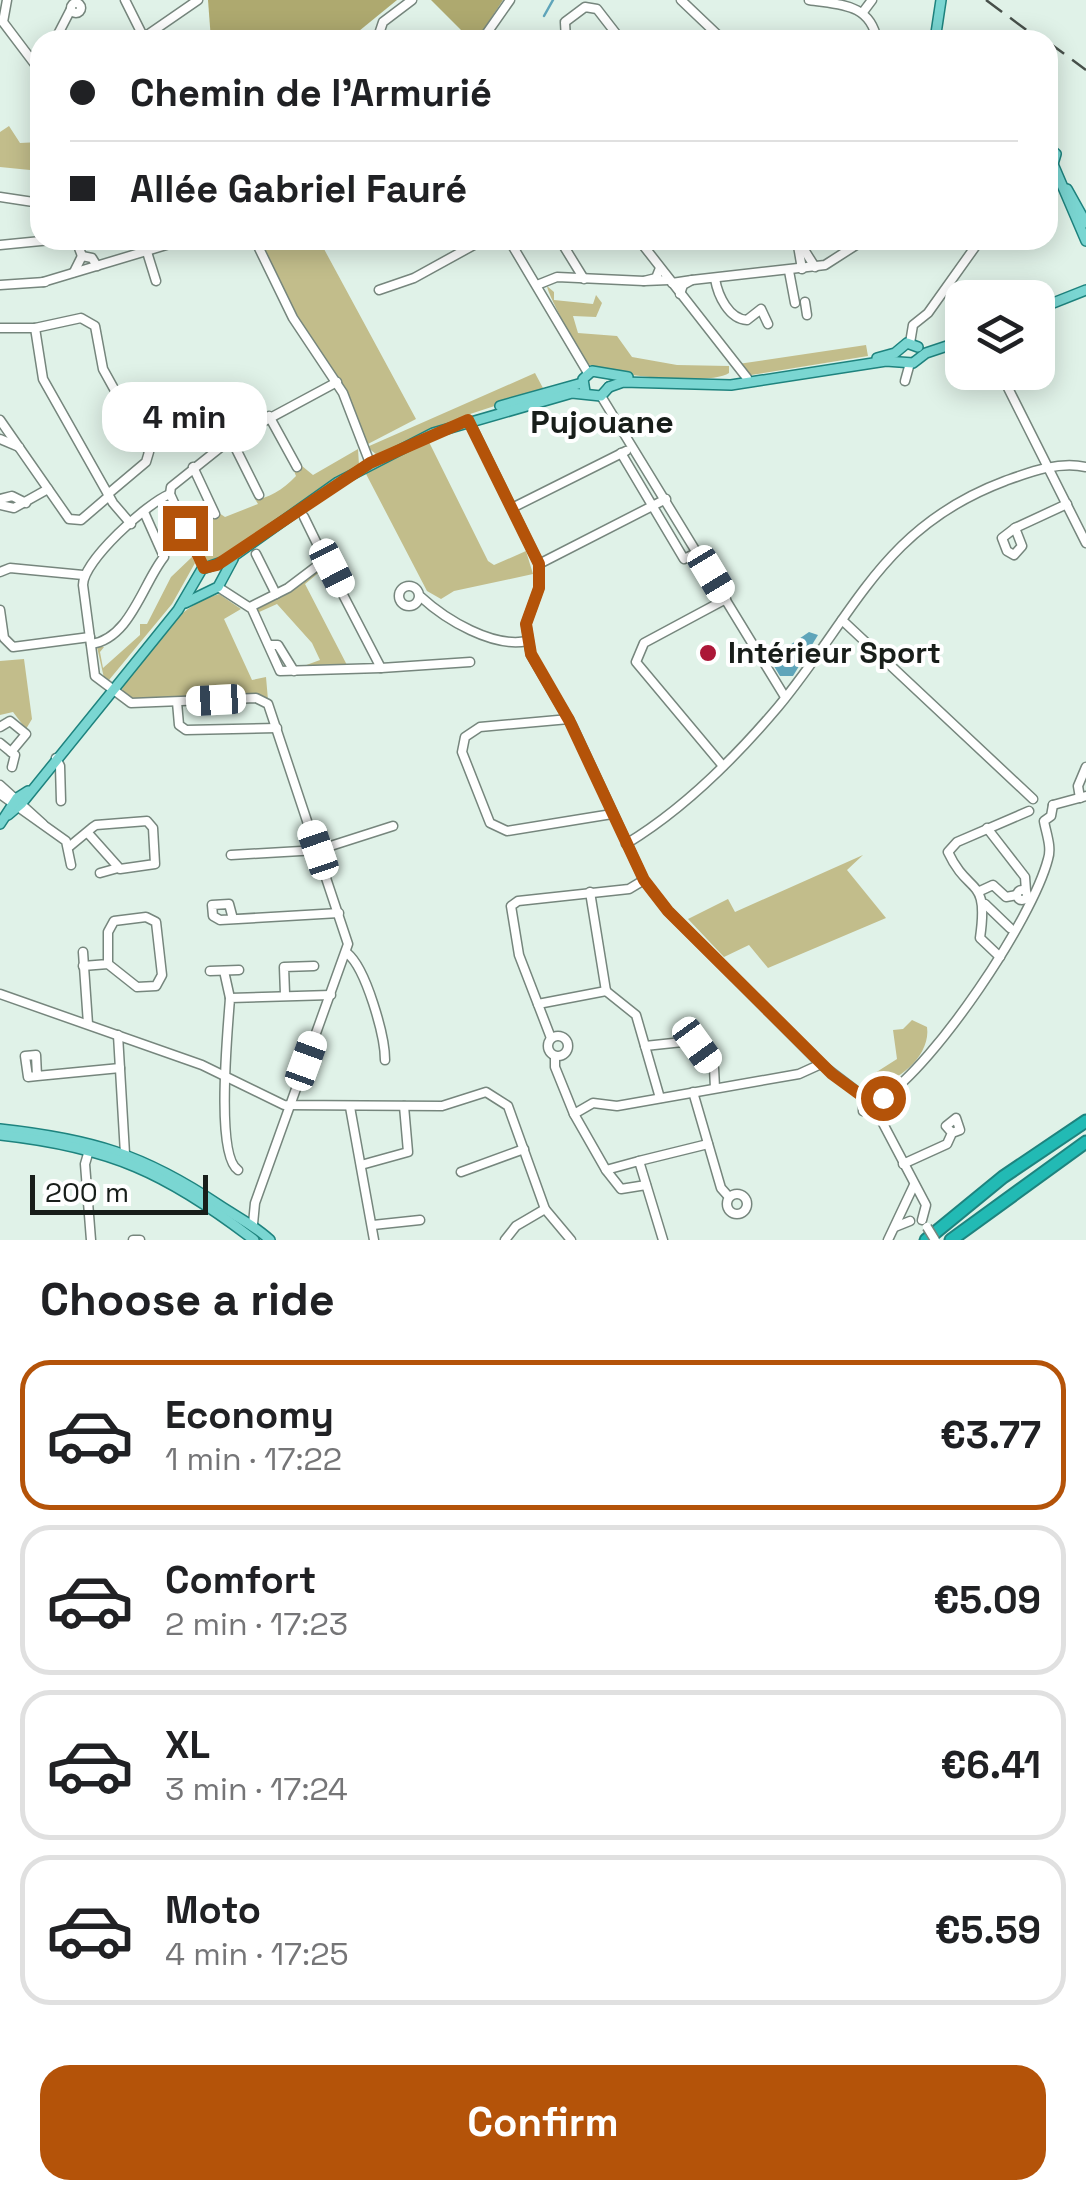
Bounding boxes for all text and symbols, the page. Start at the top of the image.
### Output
text: Chemin de l'Armurié [130,69,492,117]
text: Allée Gabriel Fauré [130,165,467,213]
map controls [945,280,1055,390]
button: layers [945,280,1055,390]
callout: 4 min [102,383,268,453]
text: 4 min [142,397,227,437]
district label: Pujouane [530,402,674,442]
route end [163,506,208,551]
car [305,534,359,602]
car [683,541,739,607]
place label: Intérieur Sport [728,633,941,672]
marker: Intérieur Sport [697,642,719,664]
car [185,683,247,717]
car [294,817,342,883]
car [667,1012,727,1078]
car [282,1028,330,1094]
route start [861,1076,906,1121]
scale bar [30,1170,208,1214]
text: 200 m [45,1174,129,1210]
text: Choose a ride [40,1271,335,1328]
icon: car [45,1390,135,1480]
text: Economy [165,1391,334,1439]
text: €3.77 [940,1411,1041,1459]
text: 1 min · 17:22 [165,1439,342,1479]
icon: car [45,1555,135,1645]
text: Comfort [165,1556,316,1604]
text: €5.09 [933,1576,1041,1624]
text: 2 min · 17:23 [165,1604,348,1644]
icon: car [45,1720,135,1810]
text: XL [165,1721,210,1769]
text: €6.41 [941,1741,1041,1789]
text: 3 min · 17:24 [165,1769,348,1809]
icon: car [45,1885,135,1975]
text: Moto [165,1886,261,1934]
text: €5.59 [935,1906,1041,1954]
text: 4 min · 17:25 [165,1934,349,1974]
button: Confirm [40,2065,1046,2180]

